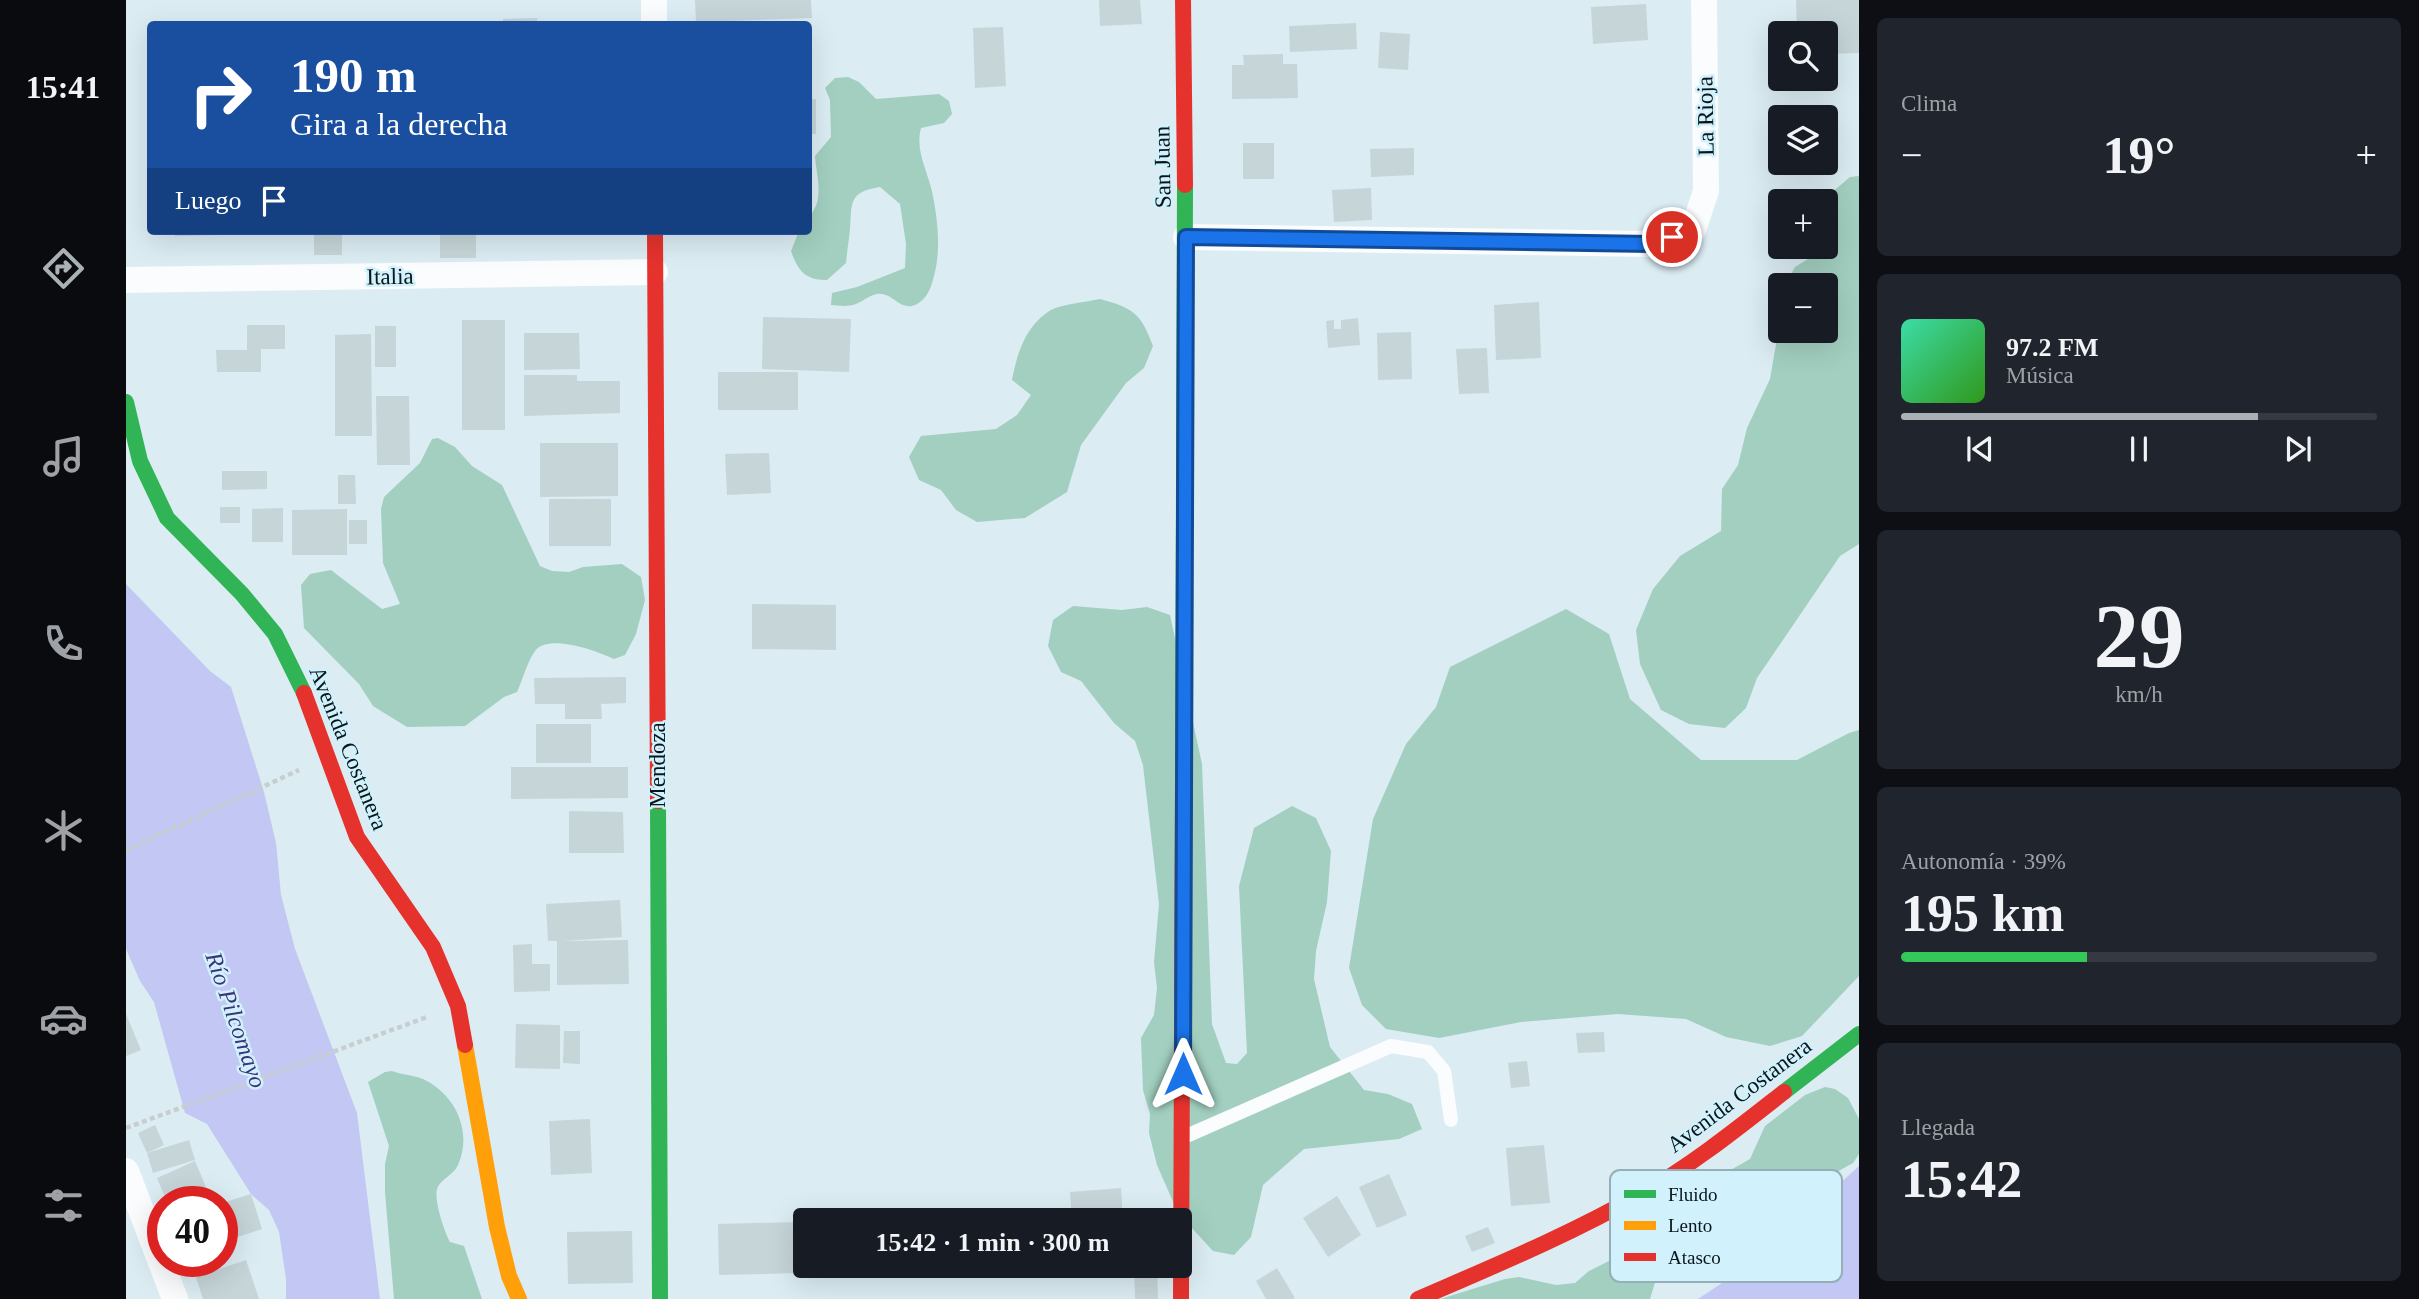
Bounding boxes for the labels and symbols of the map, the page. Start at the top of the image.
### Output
street label: La Rioja [1692,76,1719,156]
street label: San Juan [1149,125,1176,208]
pin [1642,207,1702,267]
street label: Italia [366,264,414,289]
street label: Avenida Costanera [304,663,393,834]
street label: Mendoza [645,722,670,808]
water label: Río Pilcomayo [200,948,271,1091]
street label: Avenida Costanera [1662,1033,1816,1158]
position arrow [1146,1037,1220,1111]
legend [1610,1170,1842,1282]
text: Fluido [1668,1184,1718,1205]
speed limit sign: 40 [147,1186,238,1277]
text: Lento [1668,1215,1712,1236]
text: Atasco [1668,1247,1721,1268]

